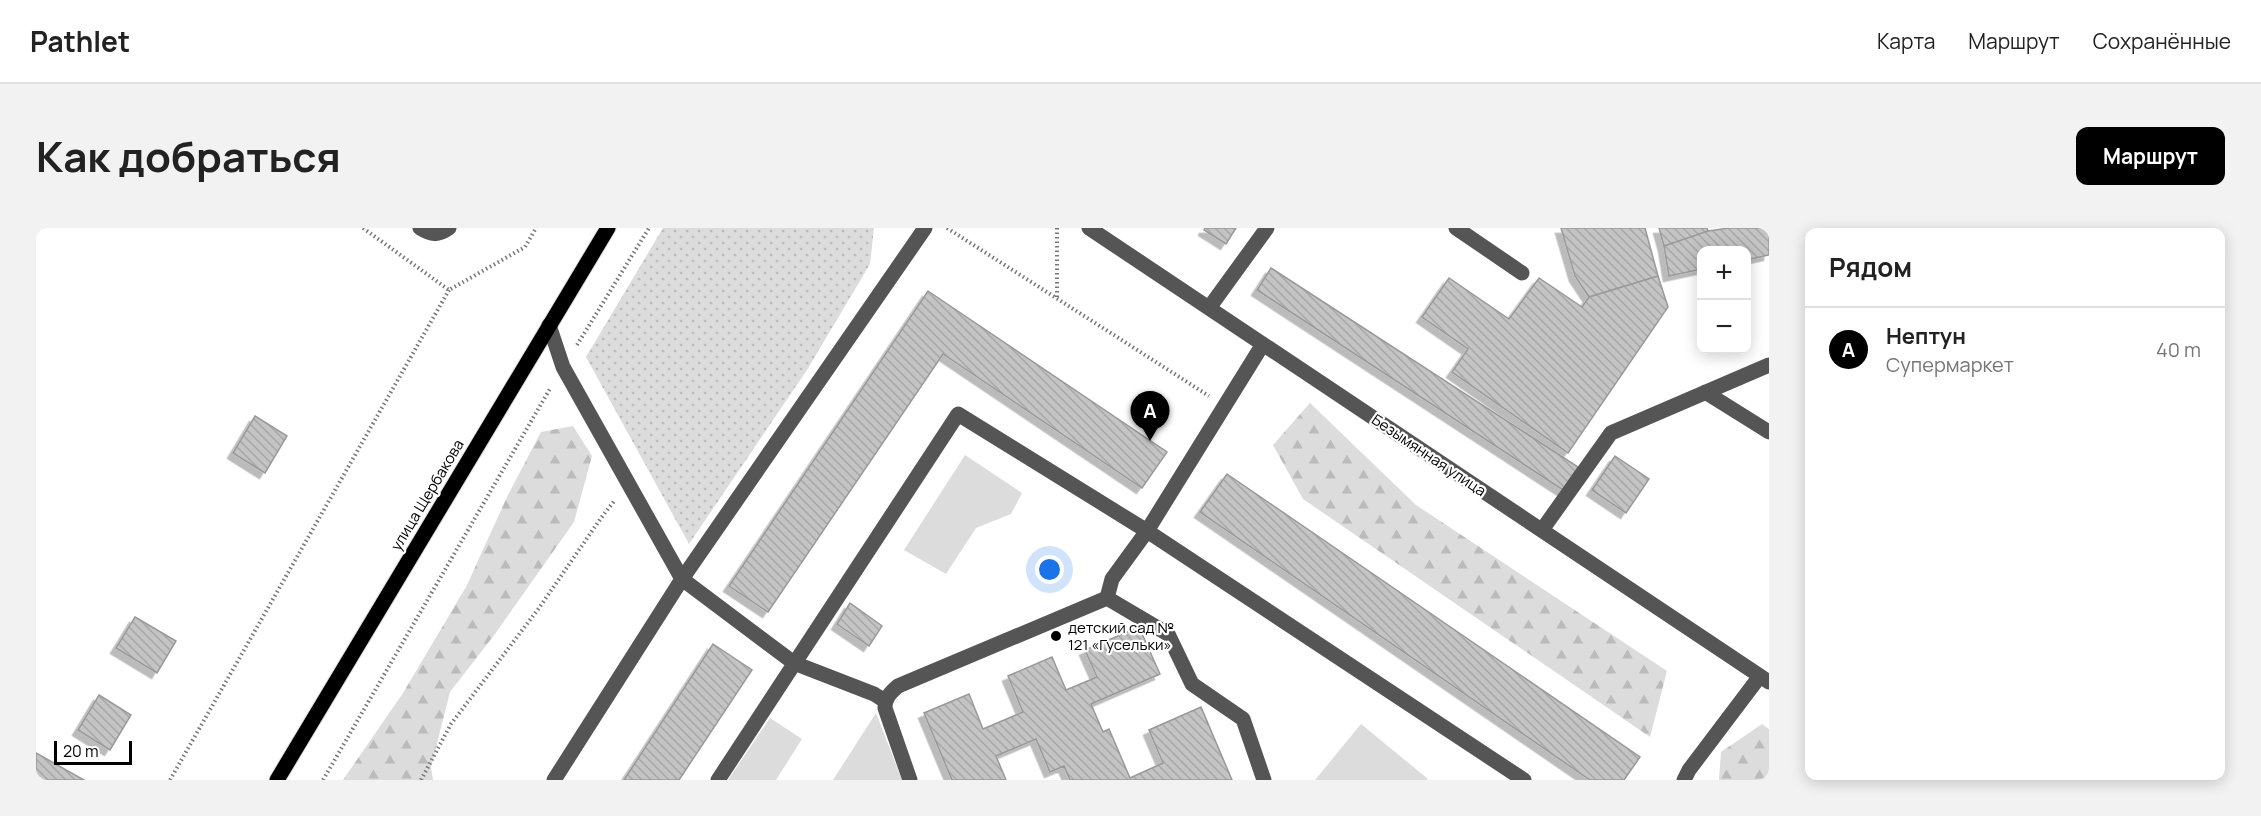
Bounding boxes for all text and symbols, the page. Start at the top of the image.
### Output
text: Pathlet [30,22,130,60]
text: Карта [1877,27,1935,55]
text: Маршрут [1968,27,2060,55]
text: Сохранённые [2093,27,2231,55]
text: Как добраться [36,127,341,185]
button: Маршрут [2076,127,2225,185]
map controls [1697,246,1751,354]
button: + [1697,246,1751,300]
text: Рядом [1829,249,1912,285]
button: − [1697,300,1751,354]
text: Нептун [1886,321,1966,351]
text: A [1842,336,1855,363]
text: 40 m [2156,336,2201,363]
text: Супермаркет [1886,351,2014,378]
pin: A [1130,392,1170,441]
street label: Безымянная улица [1368,409,1490,501]
street label: улица Щербакова [385,435,469,555]
your location [1035,555,1064,584]
place label: детский сад № 121 «Гусельки» [1068,617,1174,655]
marker: детский сад № 121 «Гусельки» [1049,629,1063,643]
scale bar [54,738,132,766]
text: 20 m [63,740,99,762]

